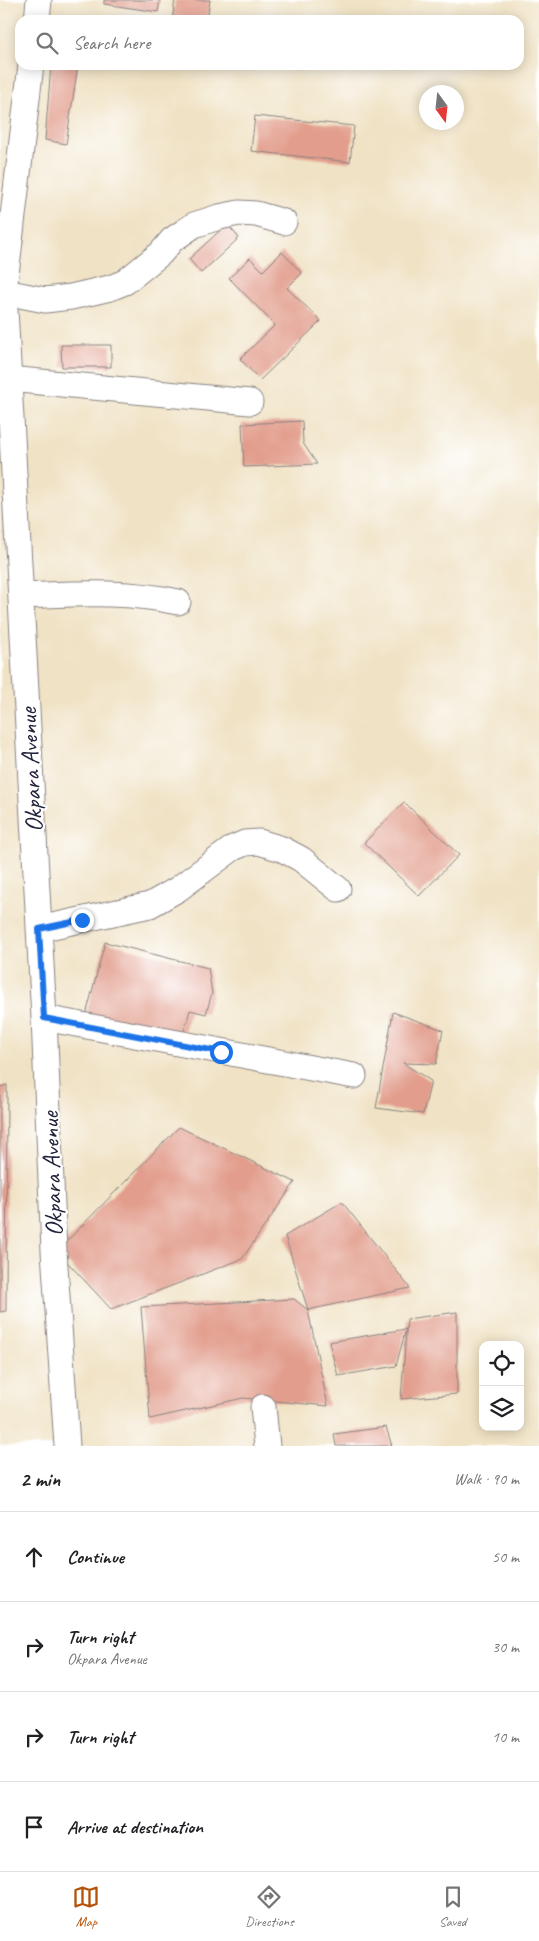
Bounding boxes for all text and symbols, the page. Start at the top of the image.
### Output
search box [15,15,524,70]
icon: search [33,29,61,57]
text: Search here [73,31,150,55]
north arrow [419,85,464,130]
street label: Okpara Avenue [12,705,50,833]
route end [71,909,94,932]
route start [210,1041,233,1064]
street label: Okpara Avenue [34,1109,70,1237]
map controls [479,1341,524,1431]
button: locate [479,1341,524,1386]
button: layers [479,1386,524,1431]
text: 2 min [20,1466,60,1492]
text: Walk · 90 m [454,1469,519,1489]
icon: ahead [20,1543,48,1571]
text: Continue [67,1545,124,1569]
text: 50 m [492,1547,519,1567]
text: Turn right [67,1625,134,1649]
icon: right [20,1633,48,1661]
text: 30 m [492,1637,519,1657]
text: Okpara Avenue [67,1649,147,1669]
icon: right [20,1723,48,1751]
text: Turn right [67,1725,134,1749]
text: 10 m [492,1727,519,1747]
icon: arrive [20,1813,48,1841]
text: Arrive at destination [67,1815,203,1839]
tab: Map [72,1883,100,1930]
tab: Directions [245,1883,294,1930]
tab: Saved [439,1883,467,1930]

